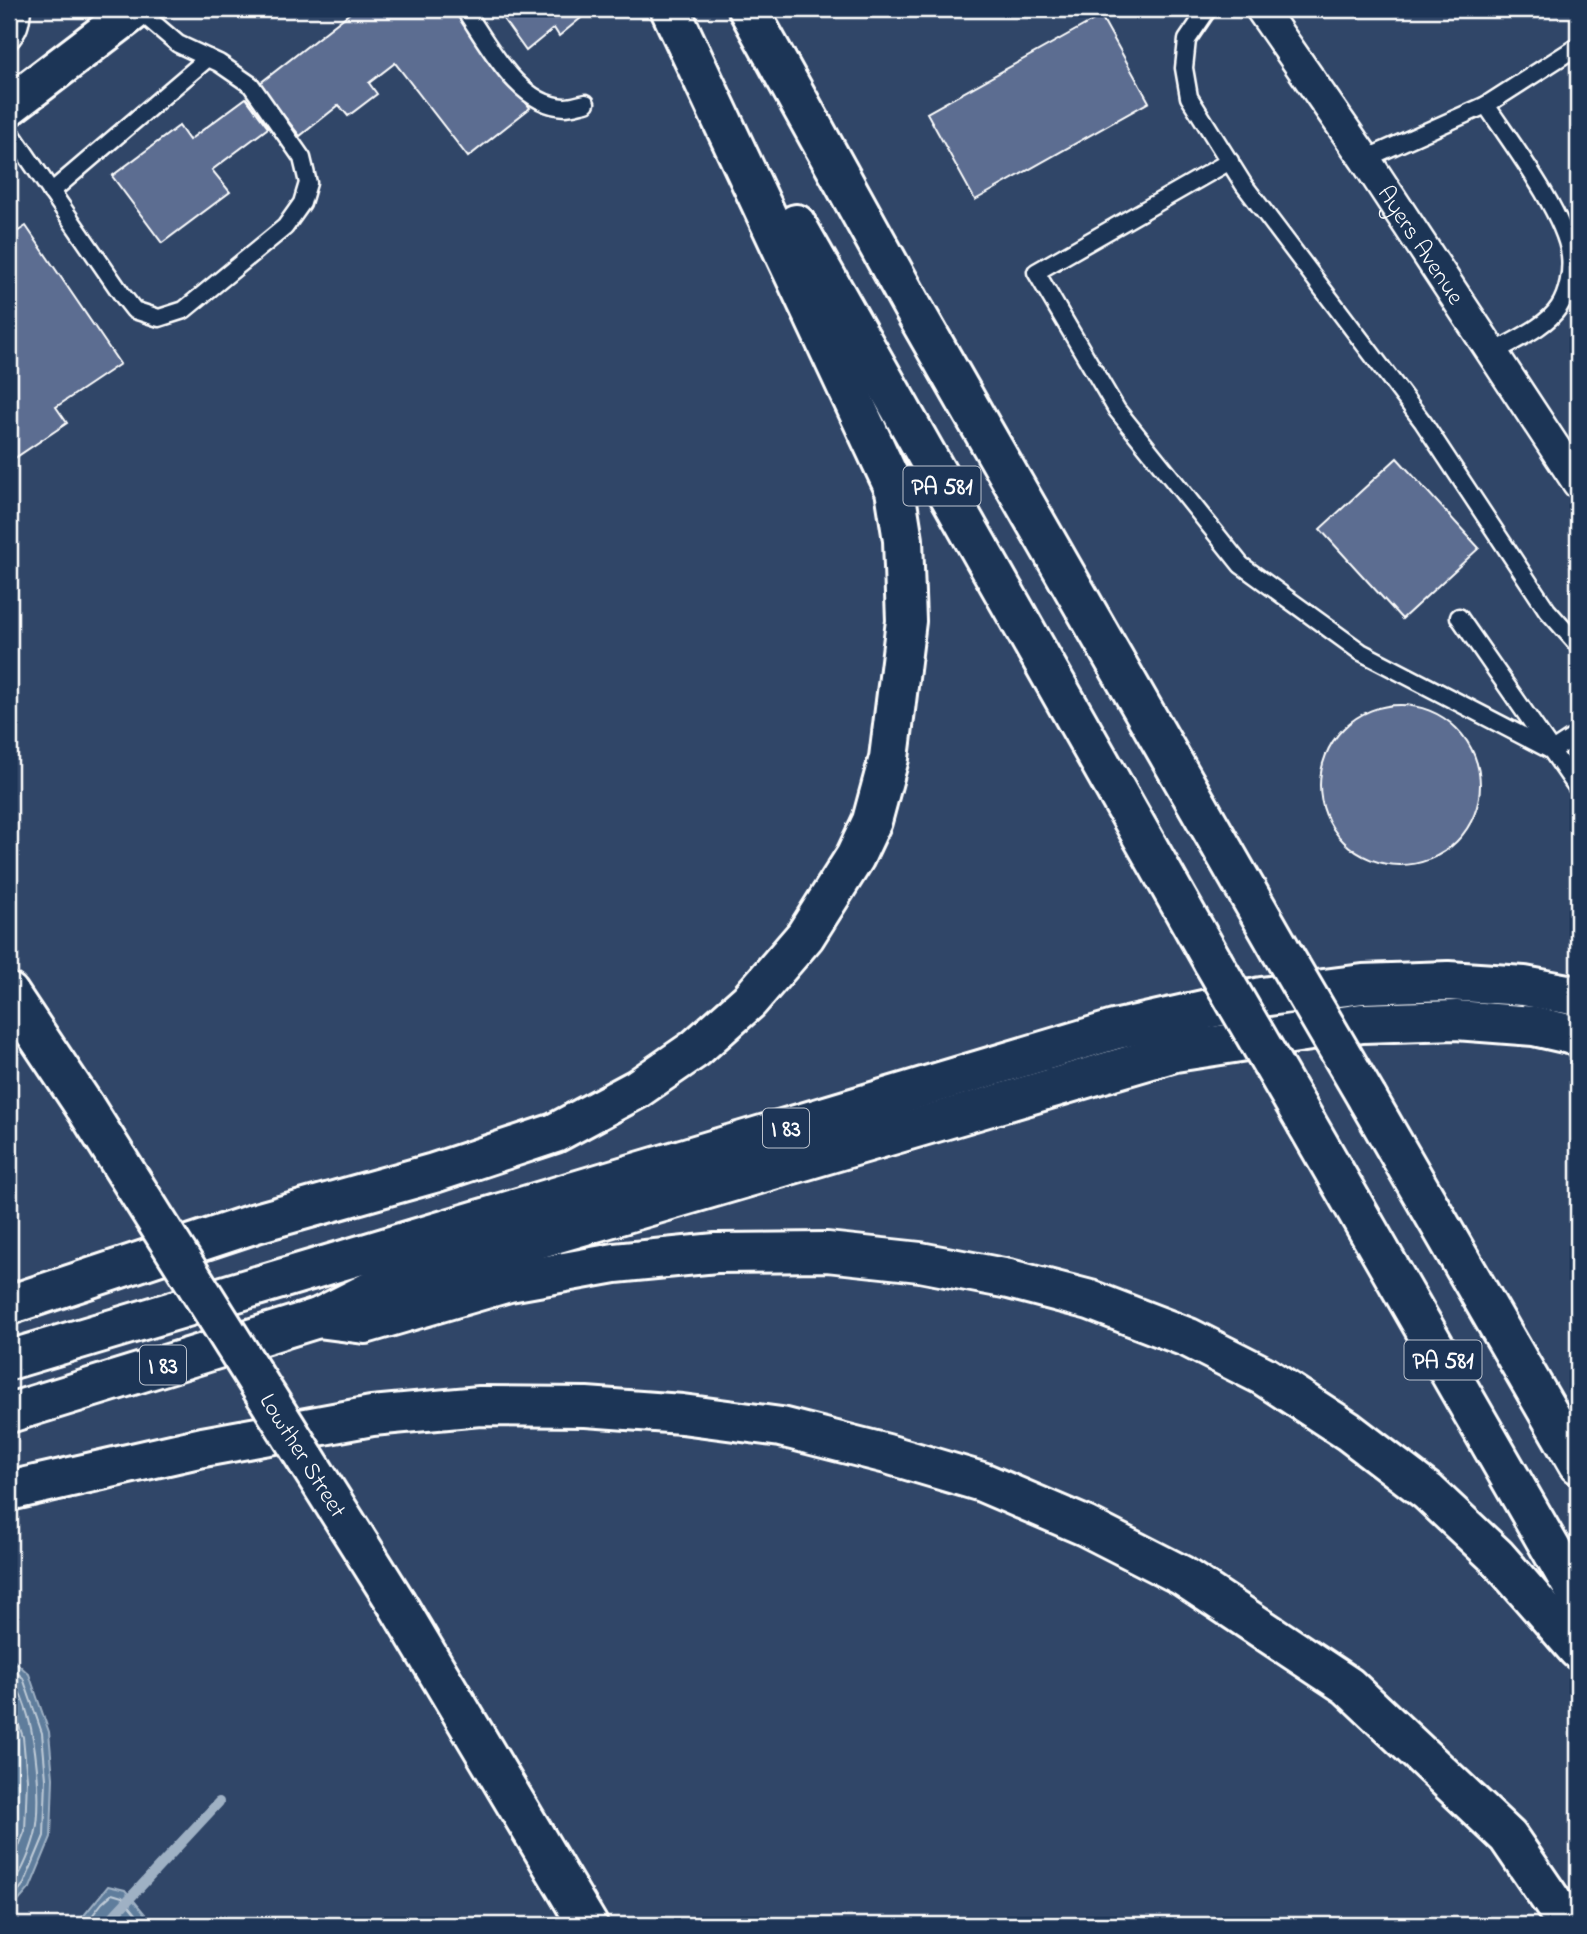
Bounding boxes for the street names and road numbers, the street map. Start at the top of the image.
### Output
street label: Ayers Avenue [1367,179,1471,313]
road number: PA 581 [904,466,981,506]
road number: I 83 [763,1108,809,1148]
road number: PA 581 [1404,1340,1482,1380]
road number: I 83 [140,1346,186,1384]
street label: Lowther Street [249,1387,354,1526]

